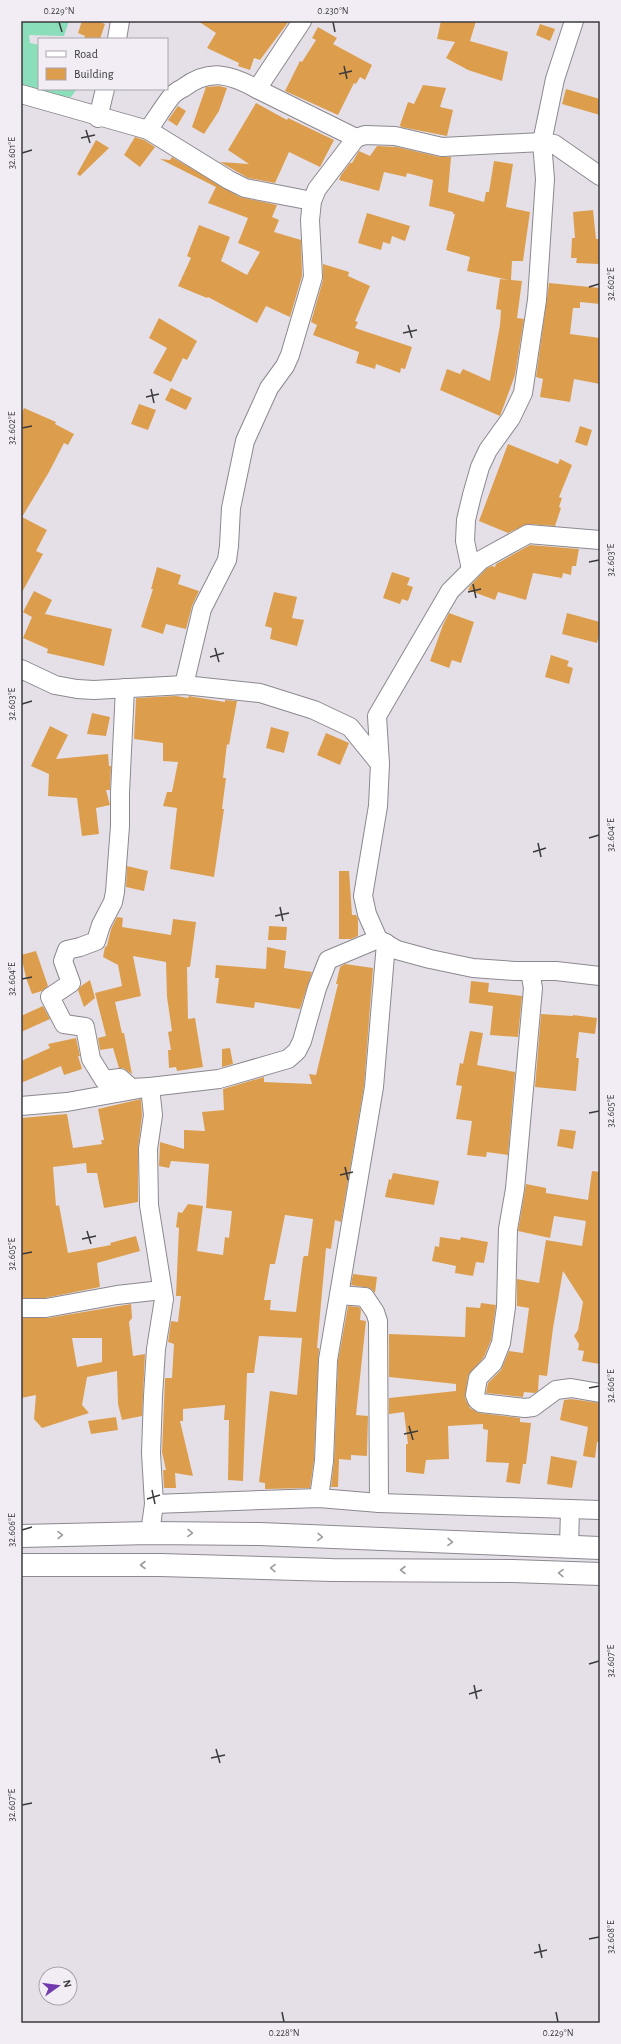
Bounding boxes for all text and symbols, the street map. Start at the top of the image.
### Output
text: 0.229°N [43,6,75,16]
text: 0.230°N [317,6,349,16]
legend [38,38,168,90]
text: Road [74,48,98,60]
text: Building [74,68,114,80]
text: 32.601°E [7,137,17,169]
text: 32.602°E [606,267,616,301]
text: 32.602°E [7,411,17,445]
text: 32.603°E [606,543,616,576]
text: 32.603°E [7,687,17,720]
text: 32.604°E [606,818,616,852]
text: 32.604°E [7,962,17,996]
text: 32.605°E [606,1094,616,1127]
text: 32.605°E [7,1237,17,1270]
text: 32.606°E [606,1369,616,1403]
text: 32.606°E [7,1513,17,1547]
one-way arrow [187,1529,193,1537]
one-way arrow [57,1531,63,1539]
one-way arrow [317,1532,323,1541]
one-way arrow [447,1538,453,1546]
one-way arrow [140,1561,146,1569]
one-way arrow [270,1564,276,1573]
one-way arrow [400,1566,406,1574]
one-way arrow [558,1568,564,1577]
text: 32.607°E [606,1644,616,1677]
text: 32.607°E [7,1788,17,1821]
text: 32.608°E [606,1920,616,1954]
north arrow [38,1966,78,2006]
text: N [61,1979,73,1989]
text: 0.228°N [268,2028,300,2038]
text: 0.229°N [542,2028,574,2038]

